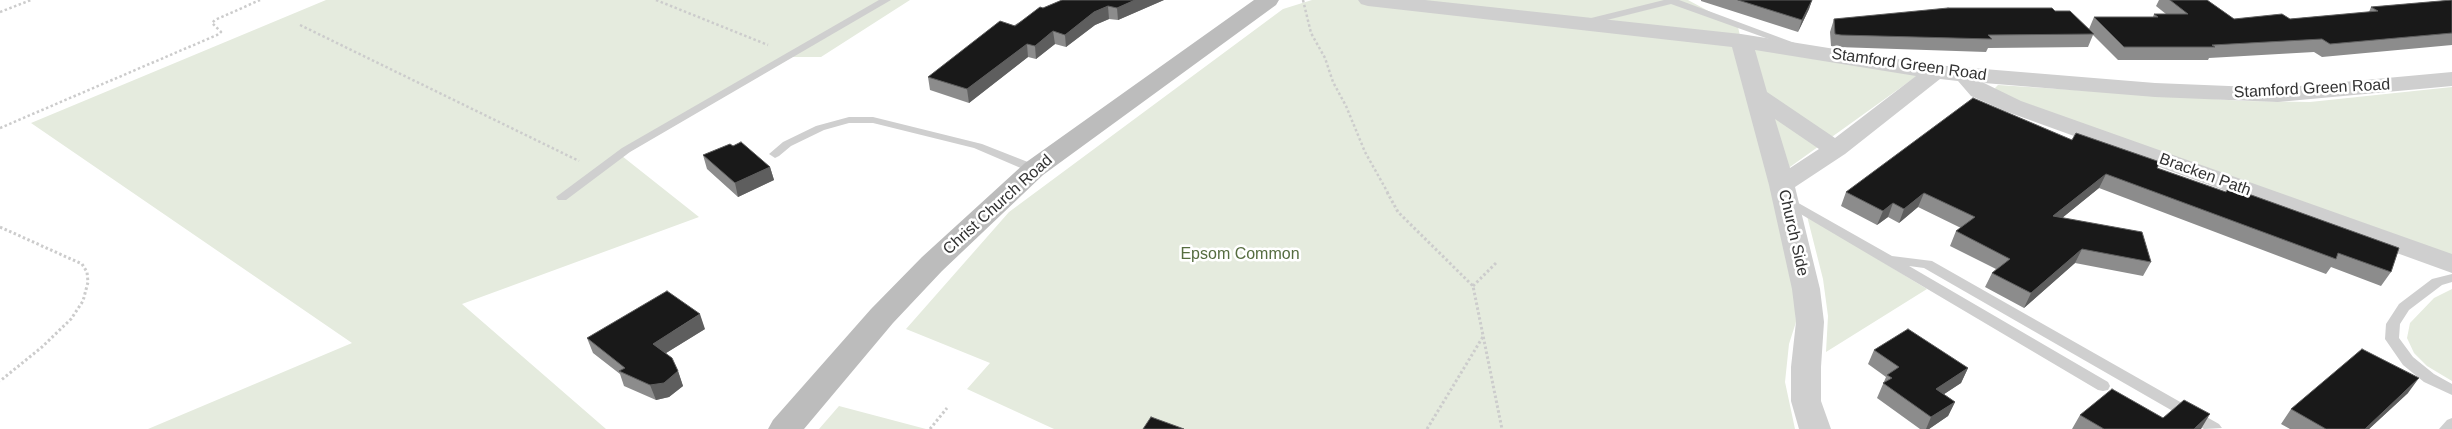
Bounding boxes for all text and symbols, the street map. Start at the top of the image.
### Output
street label: Stamford Green Road [1830,45,1988,85]
street label: Stamford Green Road [2233,75,2391,103]
street label: Bracken Path [2157,150,2253,200]
street label: Christ Church Road [939,151,1057,259]
street label: Church Side [1774,188,1812,278]
park label: Epsom Common [1180,245,1300,265]

